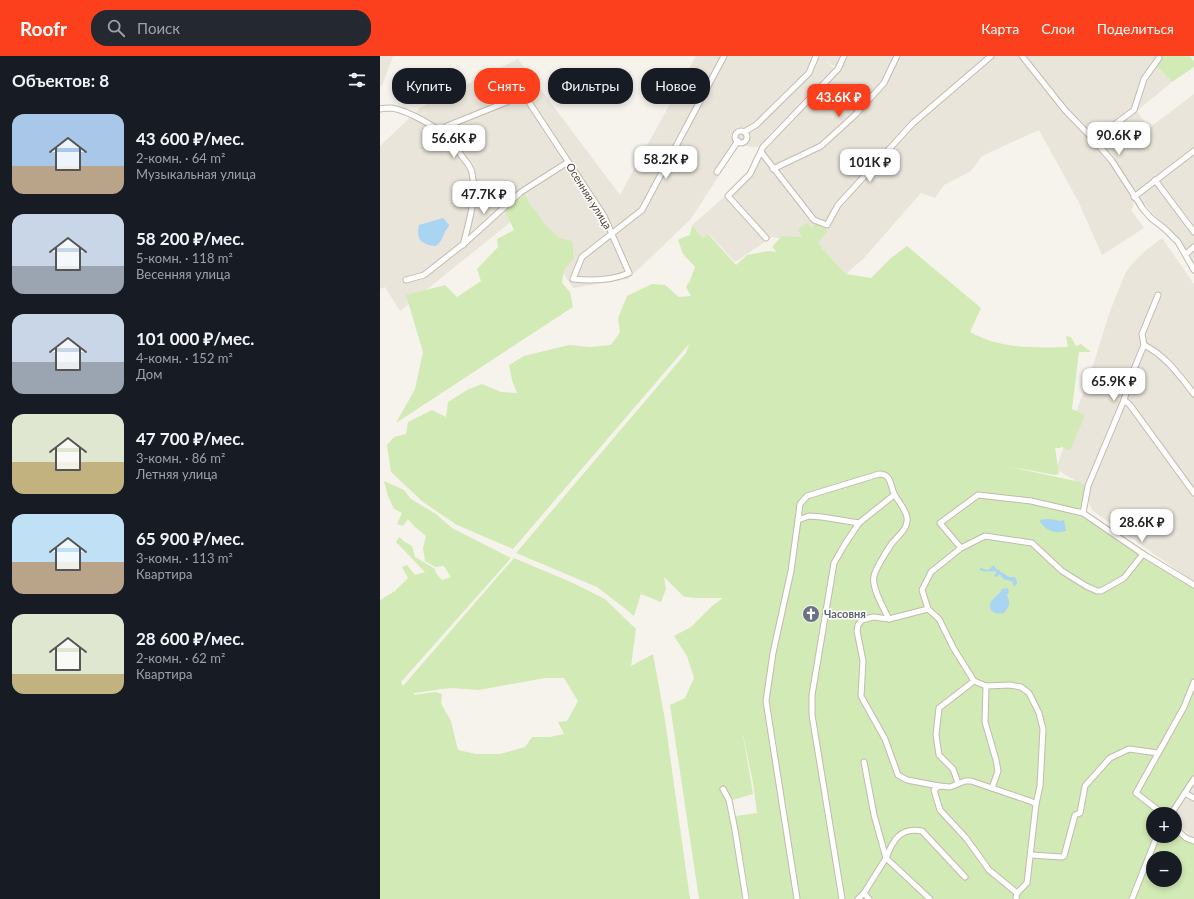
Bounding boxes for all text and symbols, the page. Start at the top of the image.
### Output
search box [91,10,371,46]
text: Roofr [20,17,67,40]
icon: search [105,17,127,39]
text: Поиск [137,19,180,37]
text: Карта [981,20,1019,37]
text: Слои [1041,20,1075,37]
text: Поделиться [1097,20,1174,37]
chip: Купить [392,68,466,104]
chip: Снять [474,68,540,104]
chip: Фильтры [548,68,633,104]
chip: Новое [641,68,710,104]
icon: filters [346,69,368,91]
text: Объектов: 8 [12,70,109,91]
pin: 43.6K ₽ [802,84,876,118]
text: 43.6K ₽ [816,89,862,105]
pin: 90.6K ₽ [1082,122,1156,156]
pin: 56.6K ₽ [417,125,491,159]
text: 90.6K ₽ [1096,127,1142,143]
text: 43 600 ₽/мес. [136,128,244,149]
icon: home [44,130,92,178]
text: 56.6K ₽ [431,130,477,146]
pin: 58.2K ₽ [629,146,703,180]
pin: 101K ₽ [837,149,903,183]
text: 2-комн. · 64 m² [136,150,225,166]
text: 58.2K ₽ [643,151,689,167]
text: 101K ₽ [849,154,891,170]
street label: Осенняя улица [564,160,615,231]
text: Музыкальная улица [136,166,256,182]
pin: 47.7K ₽ [447,181,521,215]
text: 47.7K ₽ [461,186,507,202]
text: 58 200 ₽/мес. [136,228,244,249]
icon: home [44,230,92,278]
text: 5-комн. · 118 m² [136,250,233,266]
text: Весенняя улица [136,266,230,282]
text: 101 000 ₽/мес. [136,328,254,349]
icon: home [44,330,92,378]
text: 4-комн. · 152 m² [136,350,233,366]
text: Дом [136,366,162,382]
pin: 65.9K ₽ [1077,368,1151,402]
text: 65.9K ₽ [1091,373,1137,389]
text: 47 700 ₽/мес. [136,428,244,449]
icon: home [44,430,92,478]
text: 3-комн. · 86 m² [136,450,225,466]
text: Летняя улица [136,466,218,482]
pin: 28.6K ₽ [1105,509,1179,543]
text: 28.6K ₽ [1119,514,1165,530]
text: 65 900 ₽/мес. [136,528,244,549]
icon: home [44,530,92,578]
text: 3-комн. · 113 m² [136,550,233,566]
text: Квартира [136,566,192,582]
church icon: Часовня [801,604,821,624]
place label: Часовня [824,607,866,620]
text: 28 600 ₽/мес. [136,628,244,649]
icon: home [44,630,92,678]
text: 2-комн. · 62 m² [136,650,225,666]
text: Квартира [136,666,192,682]
map controls [1146,807,1182,887]
button: + [1146,807,1182,843]
button: − [1146,851,1182,887]

